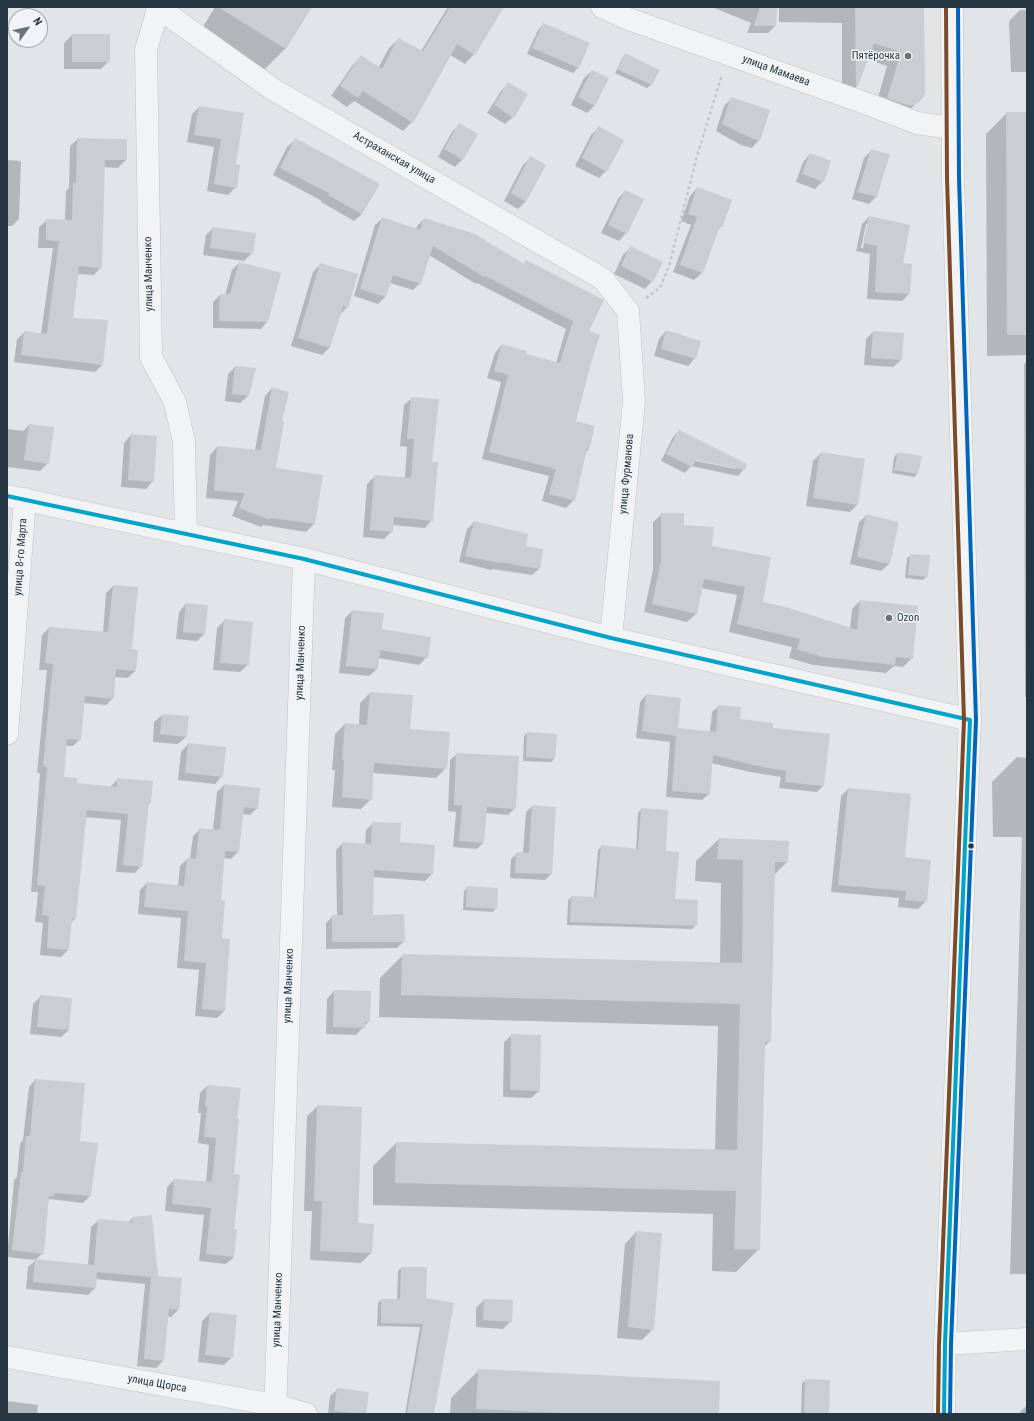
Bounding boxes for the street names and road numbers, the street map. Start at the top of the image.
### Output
street label: улица Мамаева [740,53,812,89]
street label: Астраханская улица [351,129,437,187]
street label: улица Манченко [142,236,156,312]
street label: улица Фурманова [617,433,637,515]
street label: улица 8-го Марта [12,518,30,596]
street label: улица Манченко [293,625,309,701]
street label: улица Манченко [281,948,297,1024]
street label: улица Манченко [270,1272,286,1348]
street label: улица Щорса [126,1372,188,1396]

